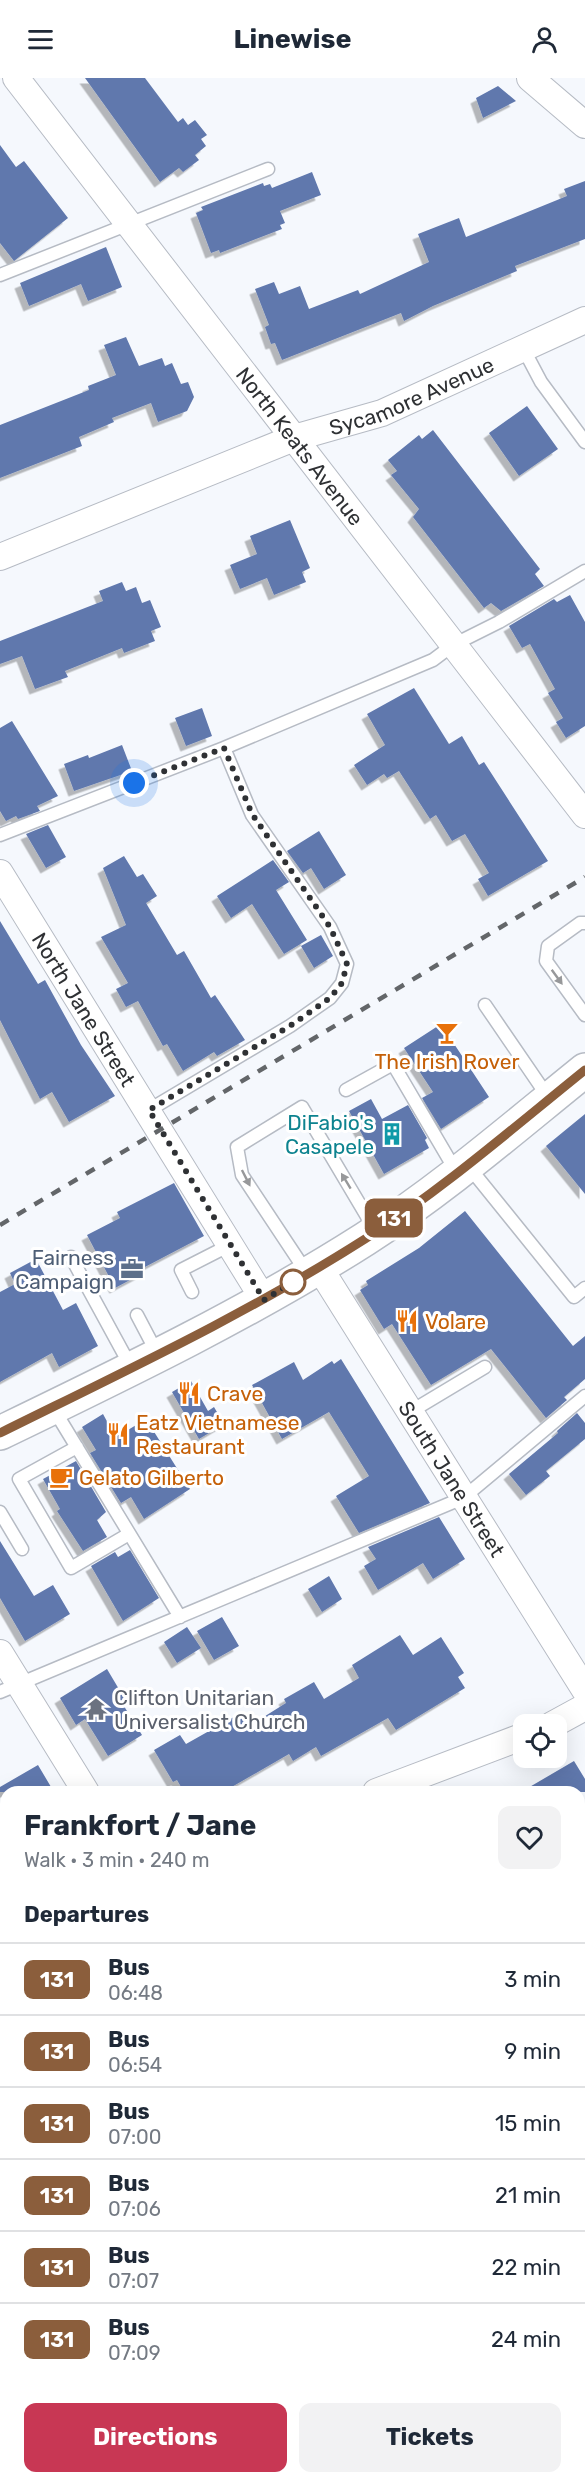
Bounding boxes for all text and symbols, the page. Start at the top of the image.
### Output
icon: menu [24,23,57,56]
text: Linewise [233,23,352,55]
icon: person [528,23,561,56]
street label: Sycamore Avenue [326,351,497,440]
street label: North Keats Avenue [231,362,369,530]
your location [119,768,149,798]
street label: North Jane Street [27,928,141,1091]
one-way arrow [551,969,564,985]
bar icon: The Irish Rover [434,1020,460,1046]
place label: The Irish Rover [374,1049,520,1074]
place label: DiFabio's Casapele [285,1110,374,1159]
building icon: DiFabio's Casapele [379,1121,405,1147]
one-way arrow [241,1169,250,1186]
one-way arrow [341,1172,351,1189]
line badge: 131 [360,1198,428,1238]
text: 131 [377,1206,411,1231]
place label: Fairness Campaign [15,1245,114,1294]
office icon: Fairness Campaign [119,1256,145,1282]
unlabelled marker [280,1269,306,1295]
restaurant icon: Volare [394,1308,420,1334]
place label: Volare [425,1309,486,1334]
restaurant icon: Crave [176,1380,202,1406]
place label: Crave [207,1381,263,1406]
street label: South Jane Street [394,1396,510,1561]
place label: Eatz Vietnamese Restaurant [136,1410,300,1459]
restaurant icon: Eatz Vietnamese Restaurant [105,1421,131,1447]
cafe icon: Gelato Gilberto [48,1464,74,1490]
place label: Gelato Gilberto [79,1465,224,1490]
place label: Clifton Unitarian Universalist Church [114,1685,306,1734]
temple icon: Clifton Unitarian Universalist Church [83,1696,109,1722]
map controls [513,1714,567,1768]
button: locate [513,1714,567,1768]
button: heart [498,1806,561,1869]
text: Frankfort / Jane [24,1809,256,1842]
text: Walk · 3 min · 240 m [24,1848,209,1872]
text: Departures [24,1901,149,1928]
text: Bus [108,1954,150,1981]
text: 3 min [504,1966,561,1993]
text: 131 [40,1967,74,1992]
text: 06:48 [108,1981,163,2005]
text: Bus [108,2026,150,2053]
text: 9 min [504,2038,561,2065]
text: 131 [40,2039,74,2064]
text: 06:54 [108,2053,162,2077]
text: Bus [108,2098,150,2125]
text: 15 min [495,2110,561,2137]
text: 131 [40,2111,74,2136]
text: 07:00 [108,2125,161,2149]
text: Bus [108,2170,150,2197]
text: 21 min [495,2182,561,2209]
text: 131 [40,2183,74,2208]
text: 07:06 [108,2197,161,2221]
text: Bus [108,2242,150,2269]
text: 22 min [492,2254,561,2281]
text: 131 [40,2255,74,2280]
text: 07:07 [108,2269,159,2293]
text: Bus [108,2314,150,2341]
text: 24 min [491,2326,561,2353]
text: 131 [40,2327,74,2352]
text: 07:09 [108,2341,161,2365]
button: Directions [24,2403,287,2472]
button: Tickets [299,2403,561,2472]

